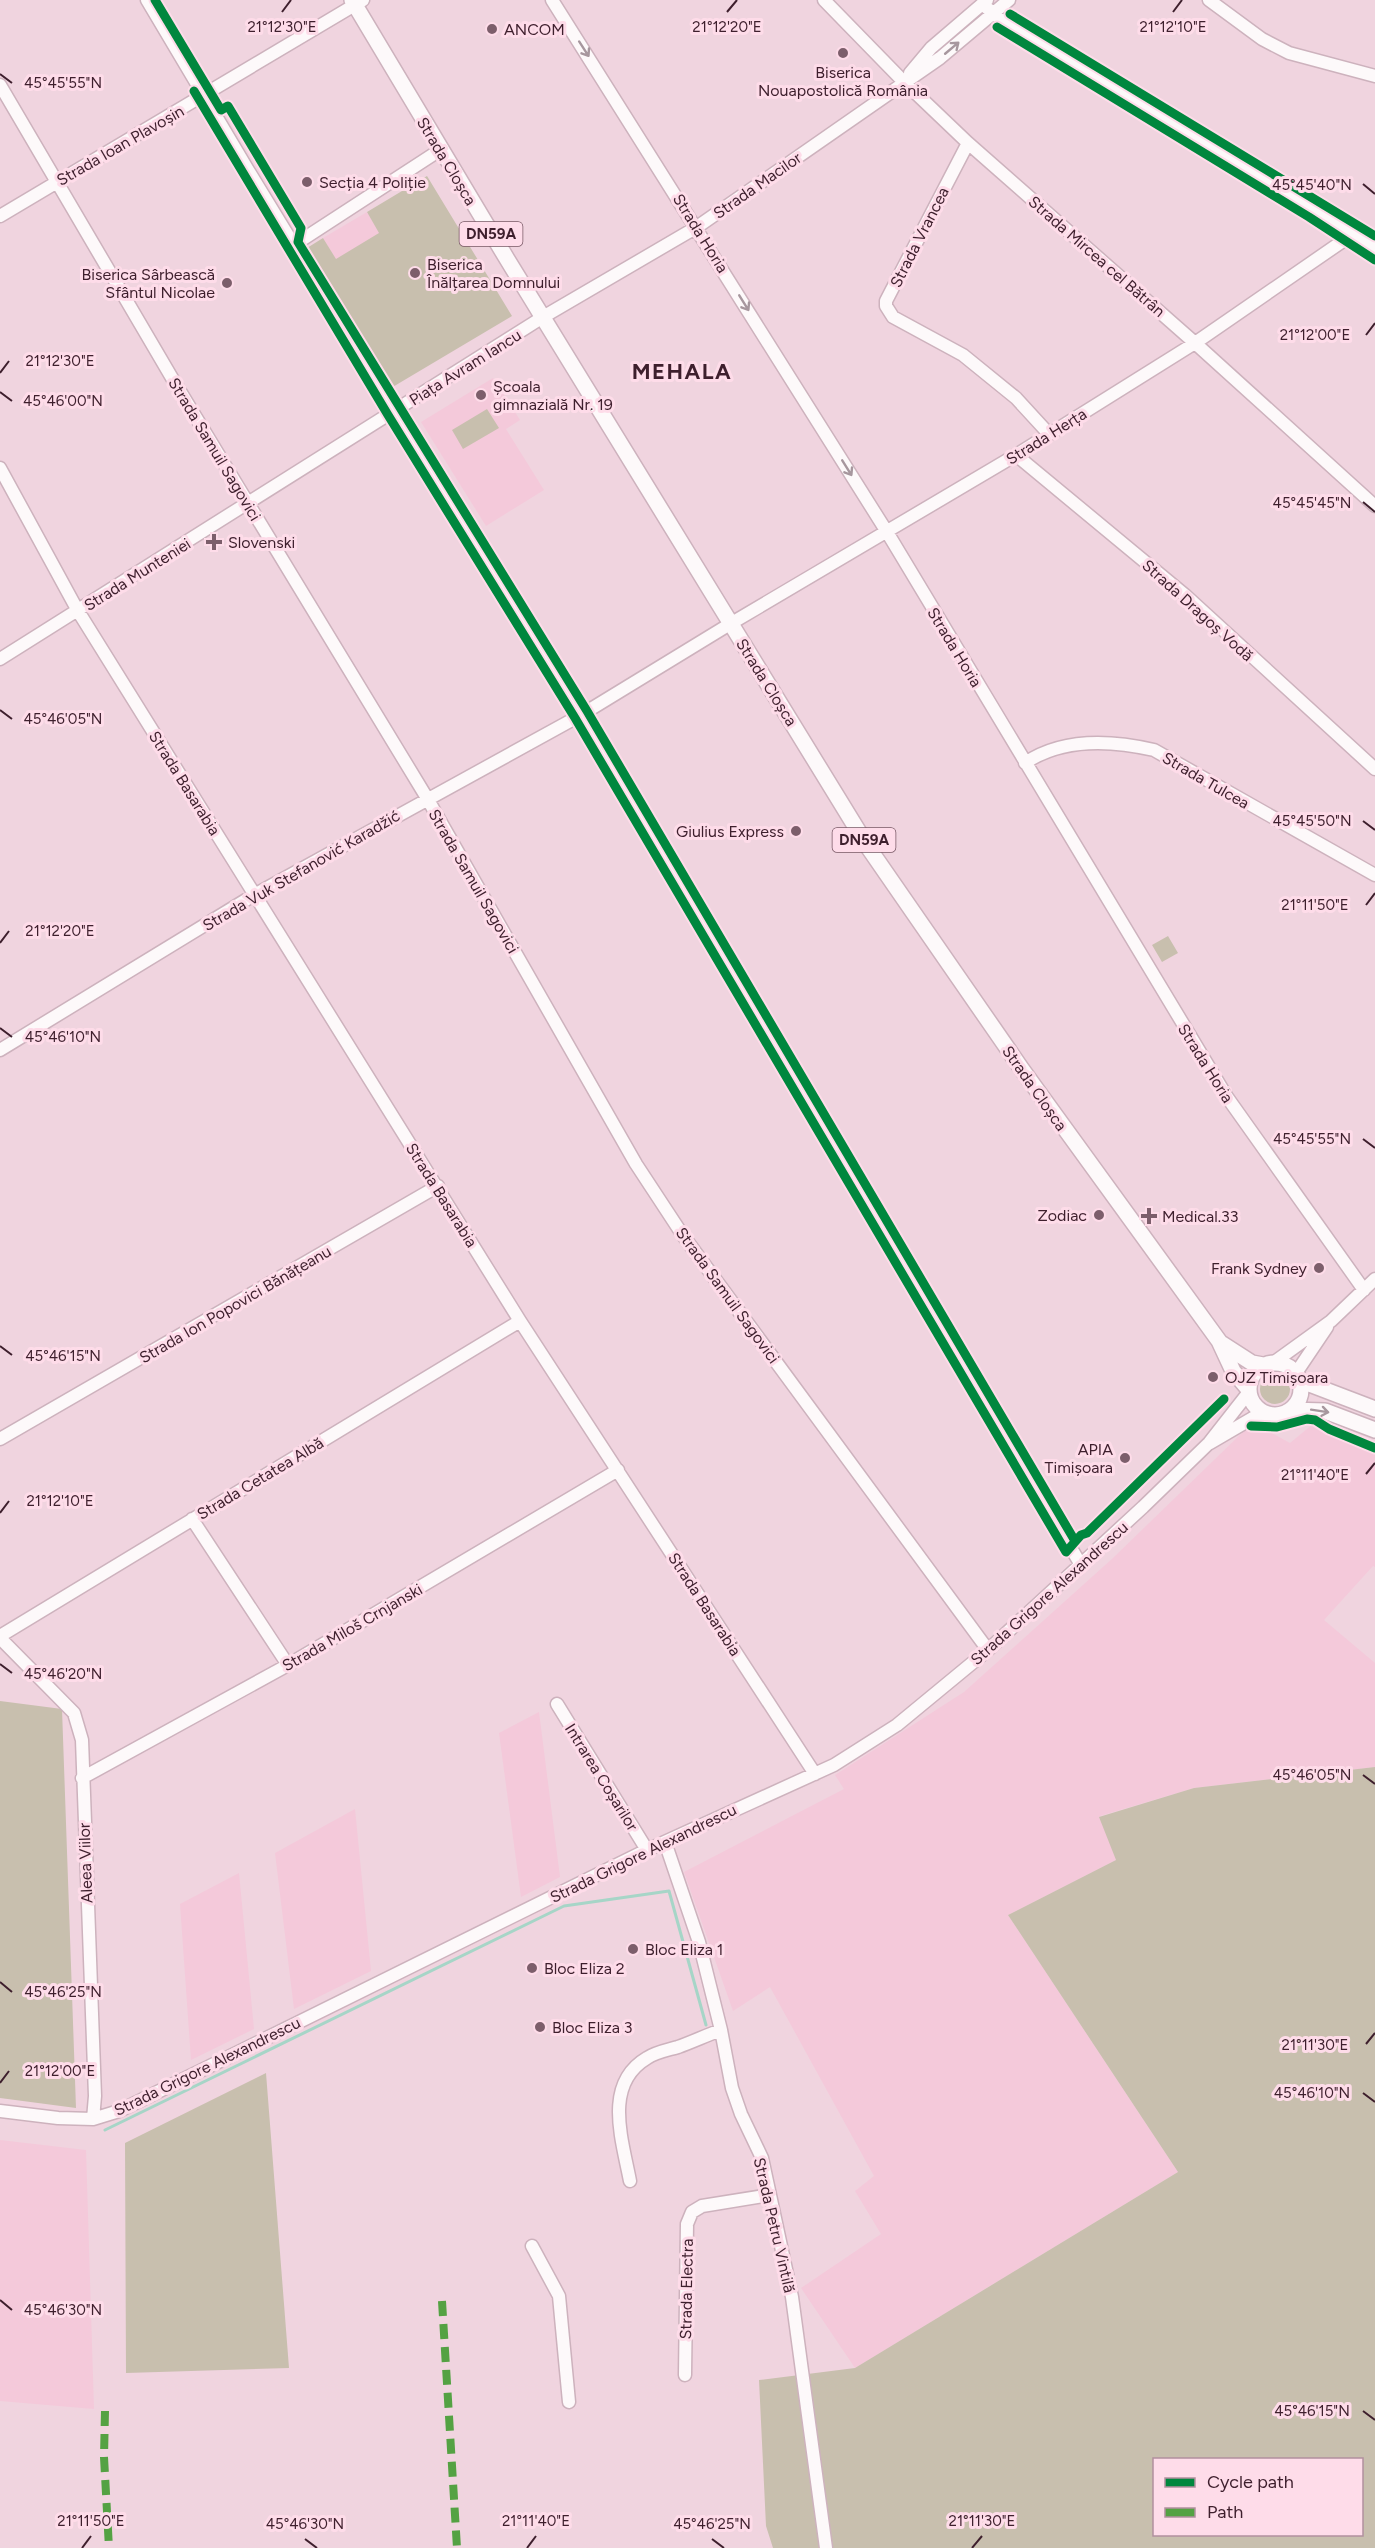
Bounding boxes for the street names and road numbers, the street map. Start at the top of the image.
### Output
street label: Strada Ioan Plavoșin [53,101,187,190]
street label: Strada Cloșca [413,114,480,209]
street label: Strada Macilor [710,148,805,223]
street label: Strada Vrancea [886,184,953,291]
street label: Strada Horia [669,190,732,276]
street label: Strada Mircea cel Bătrân [1025,192,1169,321]
road number: DN59A [460,222,522,246]
street label: Piața Avram Iancu [406,325,525,409]
street label: Strada Samuil Sagovici [164,374,265,524]
street label: Strada Herța [1003,404,1090,469]
street label: Strada Munteniei [80,534,194,615]
street label: Strada Dragoș Vodă [1138,556,1257,665]
street label: Strada Horia [923,604,986,691]
street label: Strada Cloșca [732,635,801,730]
street label: Strada Basarabia [145,728,224,839]
street label: Strada Tulcea [1159,748,1253,813]
street label: Strada Vuk Stefanović Karadžić [199,806,404,935]
street label: Strada Samuil Sagovici [424,806,523,957]
road number: DN59A [832,828,896,852]
street label: Strada Horia [1174,1020,1237,1106]
street label: Strada Cloșca [998,1042,1071,1135]
street label: Strada Basarabia [402,1140,481,1251]
street label: Strada Samuil Sagovici [672,1224,783,1367]
street label: Strada Ion Popovici Bănățeanu [136,1242,335,1367]
street label: Strada Cetatea Albă [194,1433,327,1524]
street label: Strada Grigore Alexandrescu [967,1518,1132,1669]
street label: Strada Basarabia [664,1549,745,1659]
street label: Strada Miloš Crnjanski [279,1580,426,1675]
street label: Intrarea Coșarilor [561,1720,643,1835]
street label: Strada Grigore Alexandrescu [547,1800,740,1907]
street label: Aleea Viilor [75,1822,96,1904]
street label: Strada Grigore Alexandrescu [111,2013,304,2120]
street label: Strada Petru Vintilă [750,2156,799,2295]
street label: Strada Electra [676,2238,697,2340]

